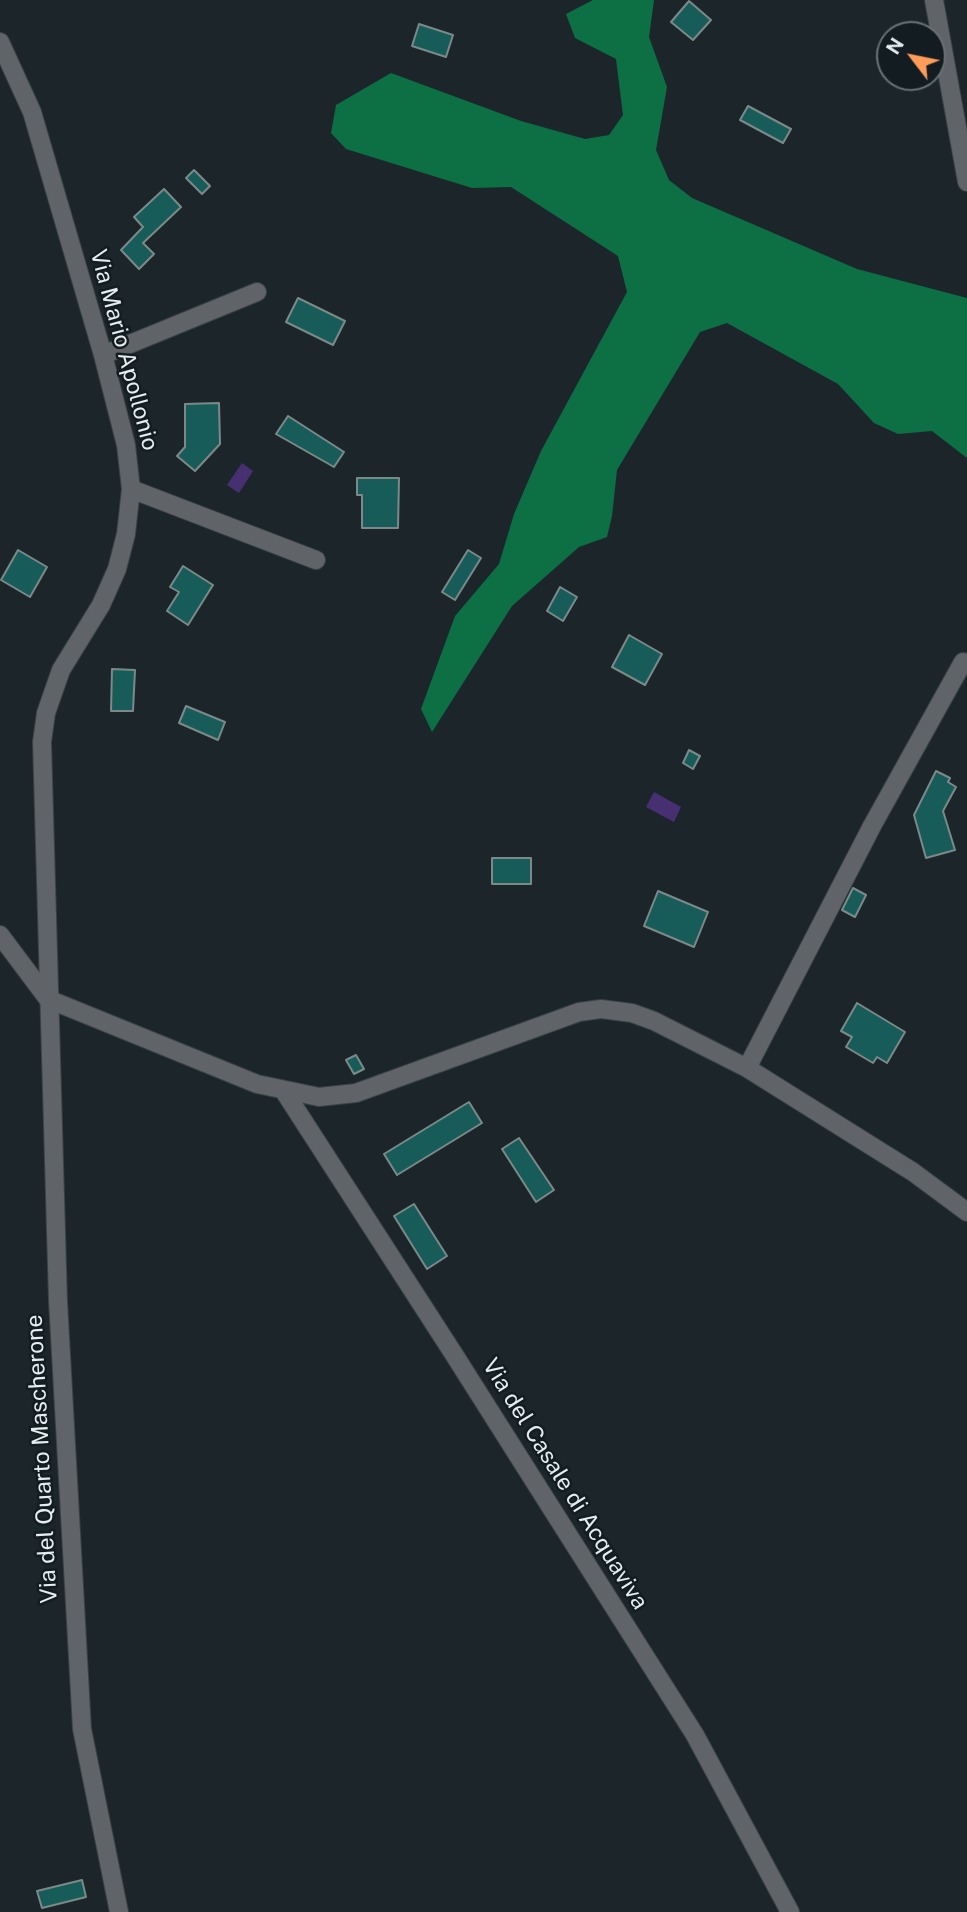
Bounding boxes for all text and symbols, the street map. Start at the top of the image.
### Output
north arrow [876,21,946,91]
text: N [882,34,908,58]
street label: Via Mario Apollonio [84,247,164,453]
street label: Via del Quarto Mascherone [21,1314,63,1604]
street label: Via del Casale di Acquaviva [476,1353,654,1615]

